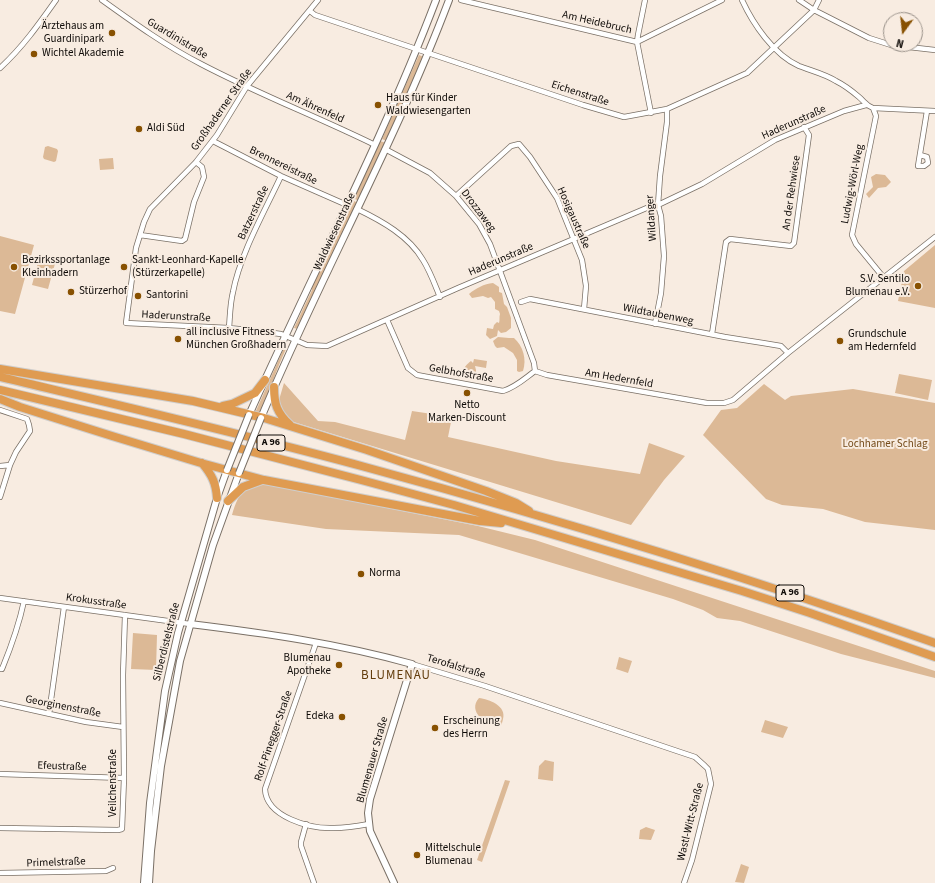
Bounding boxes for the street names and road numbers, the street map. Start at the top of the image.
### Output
street label: Am Heidebruch [561,9,633,37]
street label: Guardinistraße [144,16,210,62]
street label: Großhaderner Straße [189,66,255,154]
street label: Eichenstraße [549,78,611,110]
street label: Am Ährenfeld [284,89,346,127]
street label: Haderunstraße [760,103,828,143]
street label: Ludwig-Wörl-Weg [839,143,867,225]
street label: Brennereistraße [247,144,319,188]
street label: An der Rehwiese [780,155,804,231]
street label: Batzerstraße [236,184,272,242]
street label: Hosigaustraße [553,185,593,251]
street label: Drozzaweg [458,187,498,235]
street label: Waldwiesenstraße [311,191,359,273]
street label: Wildanger [644,194,660,242]
street label: Haderunstraße [467,240,535,280]
street label: Wildtaubenweg [622,302,694,328]
street label: Haderunstraße [141,309,211,325]
street label: Gelbhofstraße [428,362,494,386]
street label: Am Hedernfeld [584,367,654,391]
road number: A 96 [257,435,285,451]
road number: A 96 [776,585,804,601]
street label: Krokusstraße [65,591,127,613]
street label: Silberdistelstraße [151,601,183,683]
street label: Terofalstraße [425,652,487,682]
street label: Rolf-Pinegger-Straße [252,689,296,783]
street label: Georginenstraße [24,693,102,721]
street label: Blumenauer Straße [354,715,392,805]
street label: Veilchenstraße [107,749,121,817]
street label: Efeustraße [37,760,87,774]
street label: Wastl-Witt-Straße [675,782,707,862]
street label: Primelstraße [26,855,86,871]

